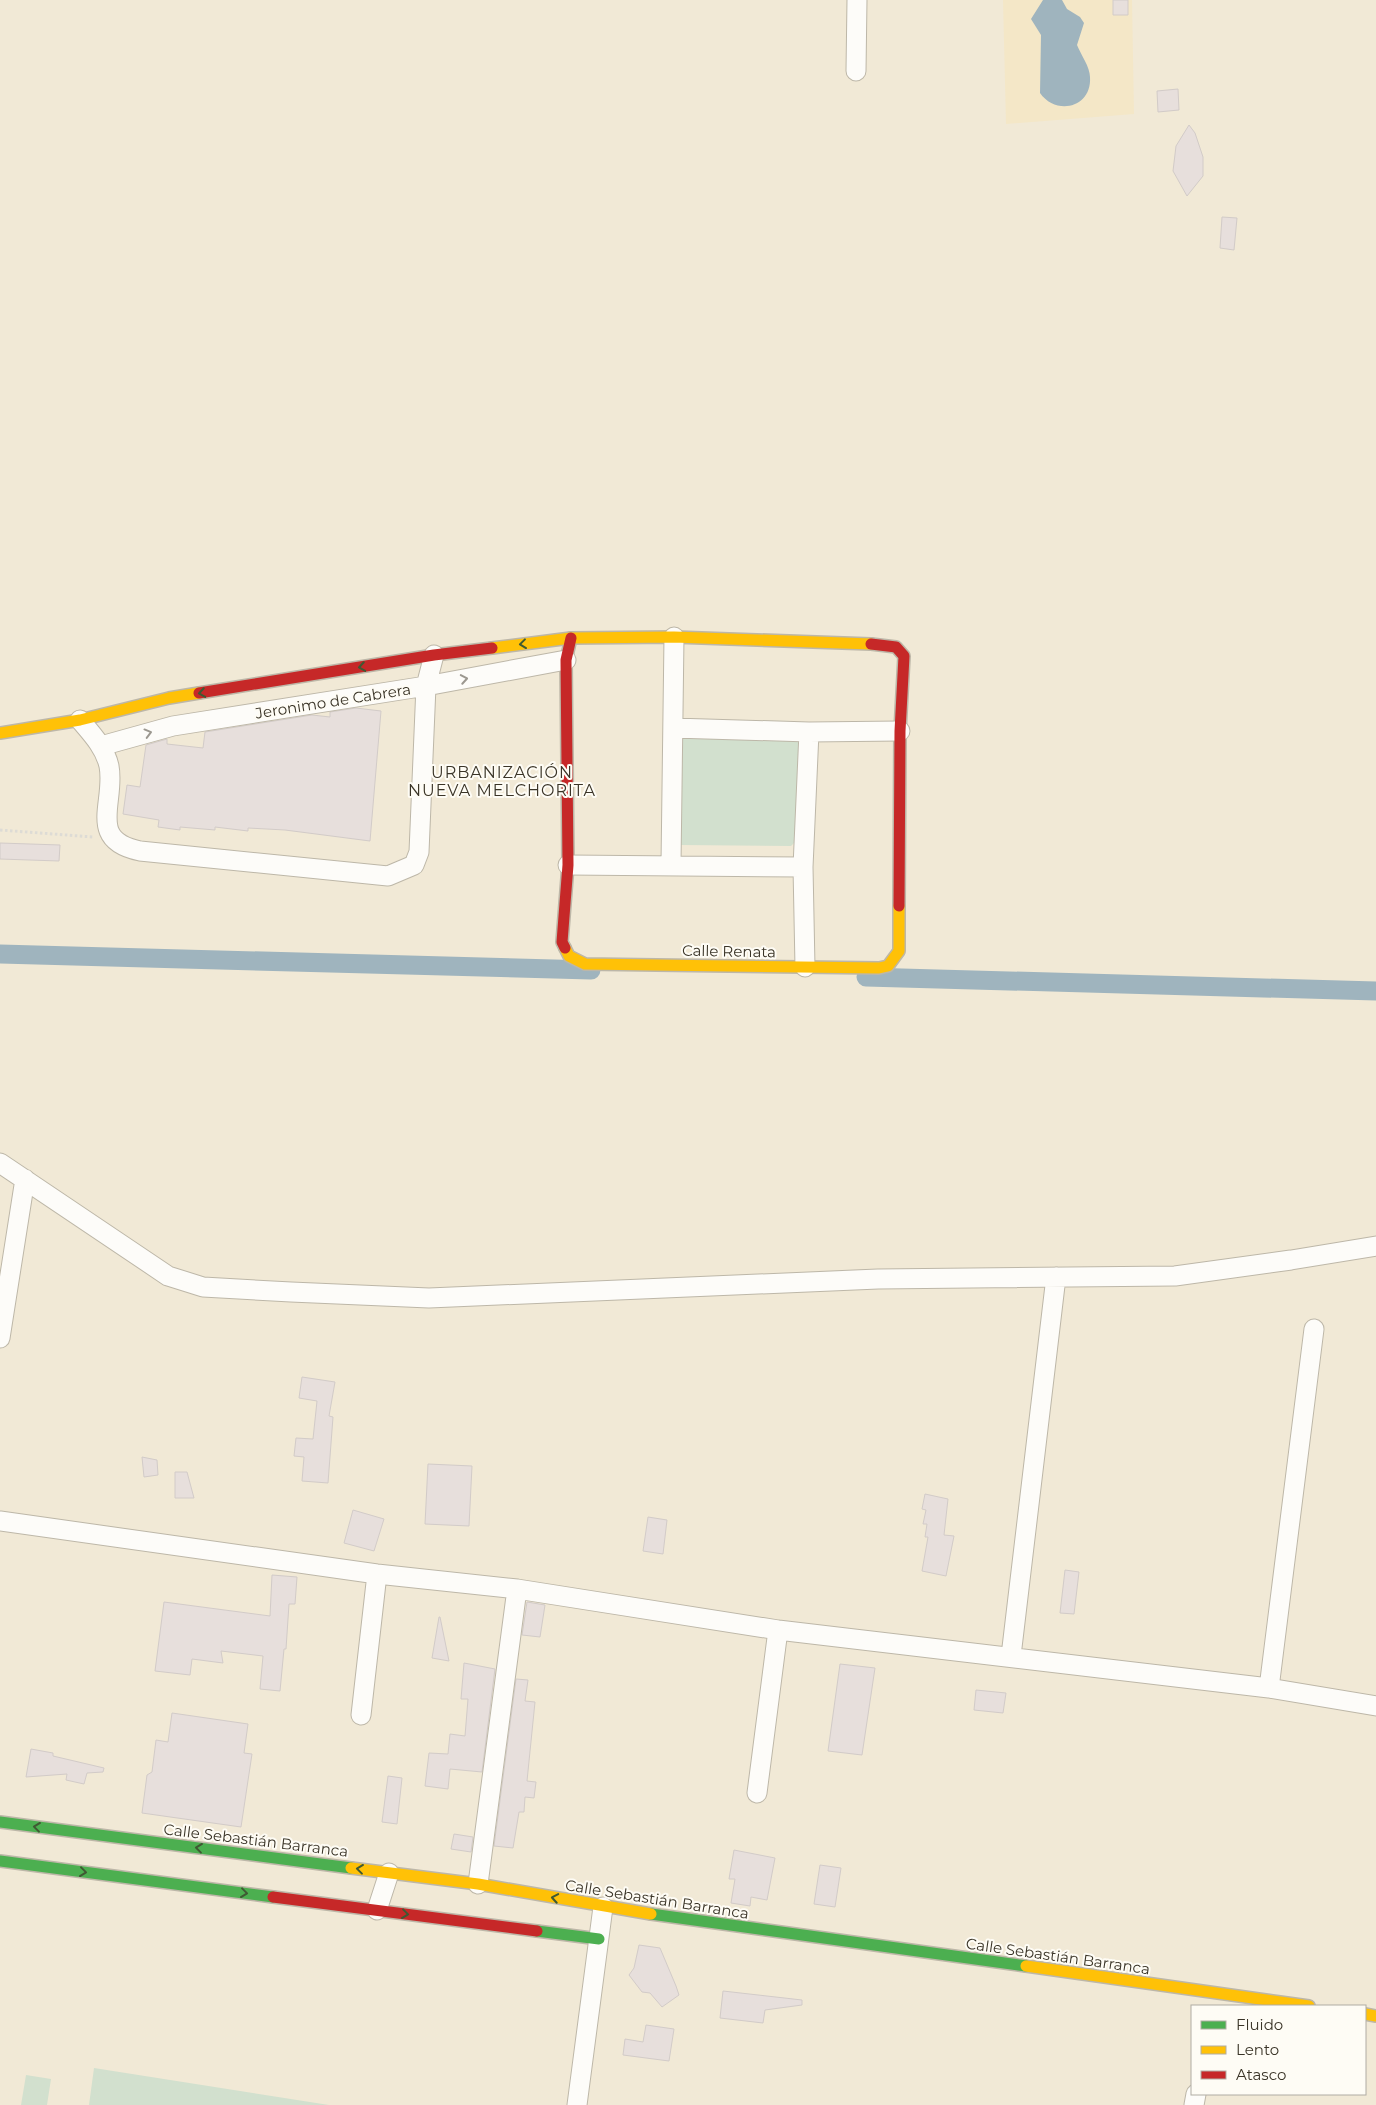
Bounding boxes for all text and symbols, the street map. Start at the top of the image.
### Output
one-way arrow [519,638,527,649]
one-way arrow [358,661,366,671]
one-way arrow [459,674,468,685]
street label: Jeronimo de Cabrera [253,679,412,723]
one-way arrow [197,687,205,698]
one-way arrow [144,728,153,739]
district label: URBANIZACIÓN NUEVA MELCHORITA [408,763,596,800]
street label: Calle Renata [682,941,776,961]
street label: Calle Sebastián Barranca [163,1819,349,1861]
one-way arrow [33,1822,41,1833]
one-way arrow [194,1843,202,1854]
one-way arrow [355,1864,363,1875]
one-way arrow [79,1866,87,1877]
street label: Calle Sebastián Barranca [564,1875,750,1923]
one-way arrow [241,1887,249,1898]
one-way arrow [551,1894,559,1904]
one-way arrow [402,1908,410,1919]
street label: Calle Sebastián Barranca [965,1934,1151,1978]
legend [1191,2005,1366,2095]
text: Fluido [1236,2015,1283,2034]
text: Lento [1236,2040,1279,2059]
text: Atasco [1236,2065,1286,2084]

